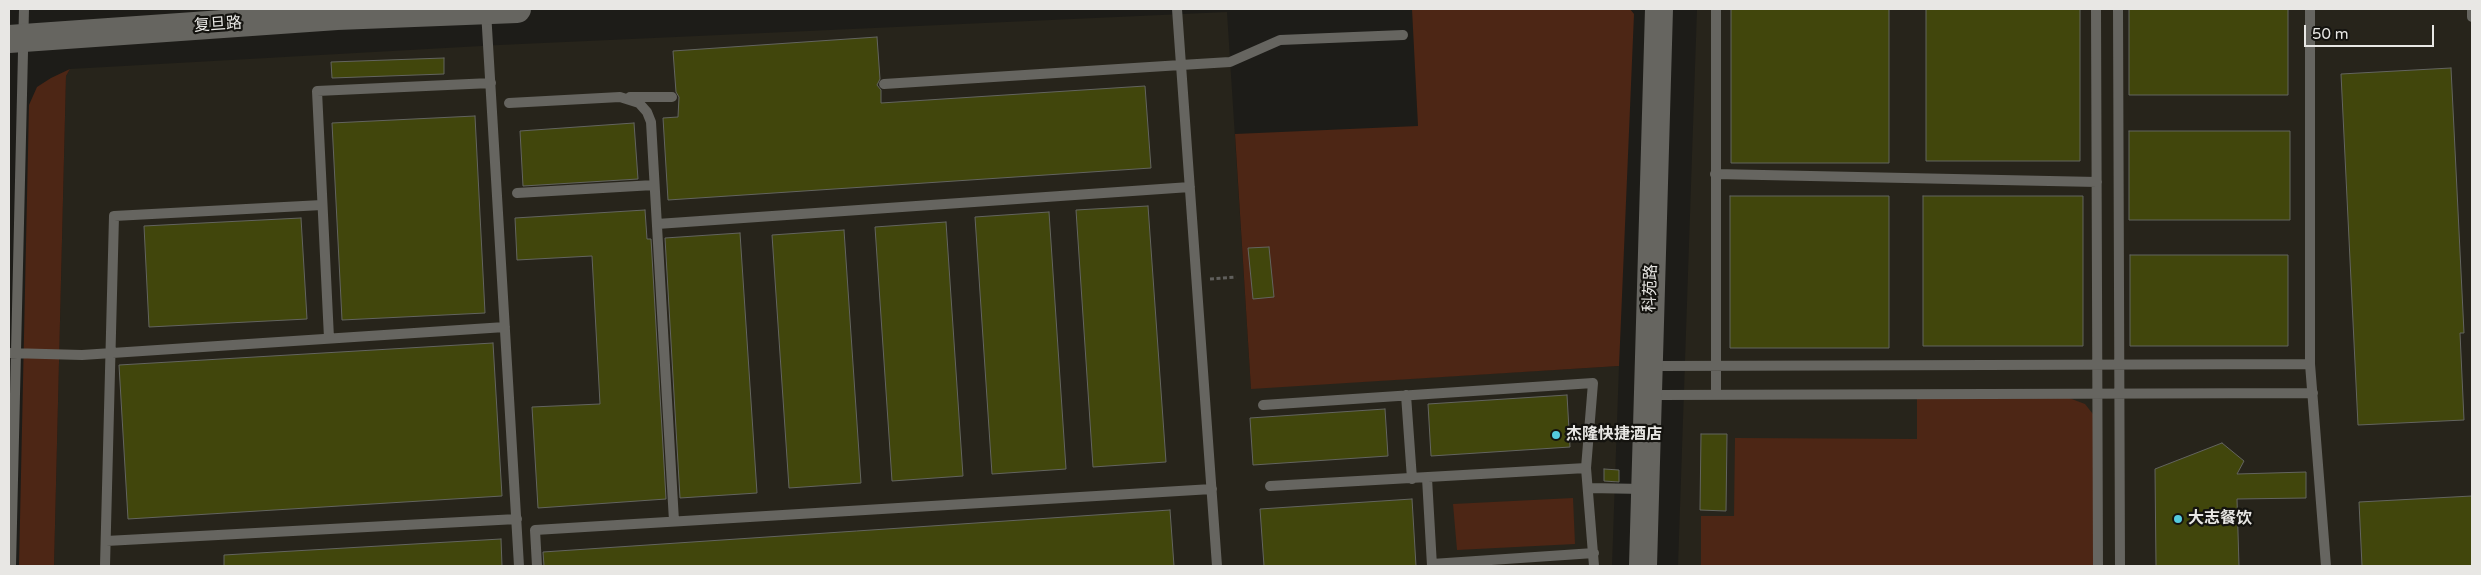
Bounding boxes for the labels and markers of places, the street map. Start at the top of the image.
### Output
place label: 杰隆快捷酒店 [1566,425,1662,445]
marker: 杰隆快捷酒店 [1550,429,1562,441]
place label: 大志餐饮 [2188,509,2252,529]
marker: 大志餐饮 [2172,513,2184,525]

